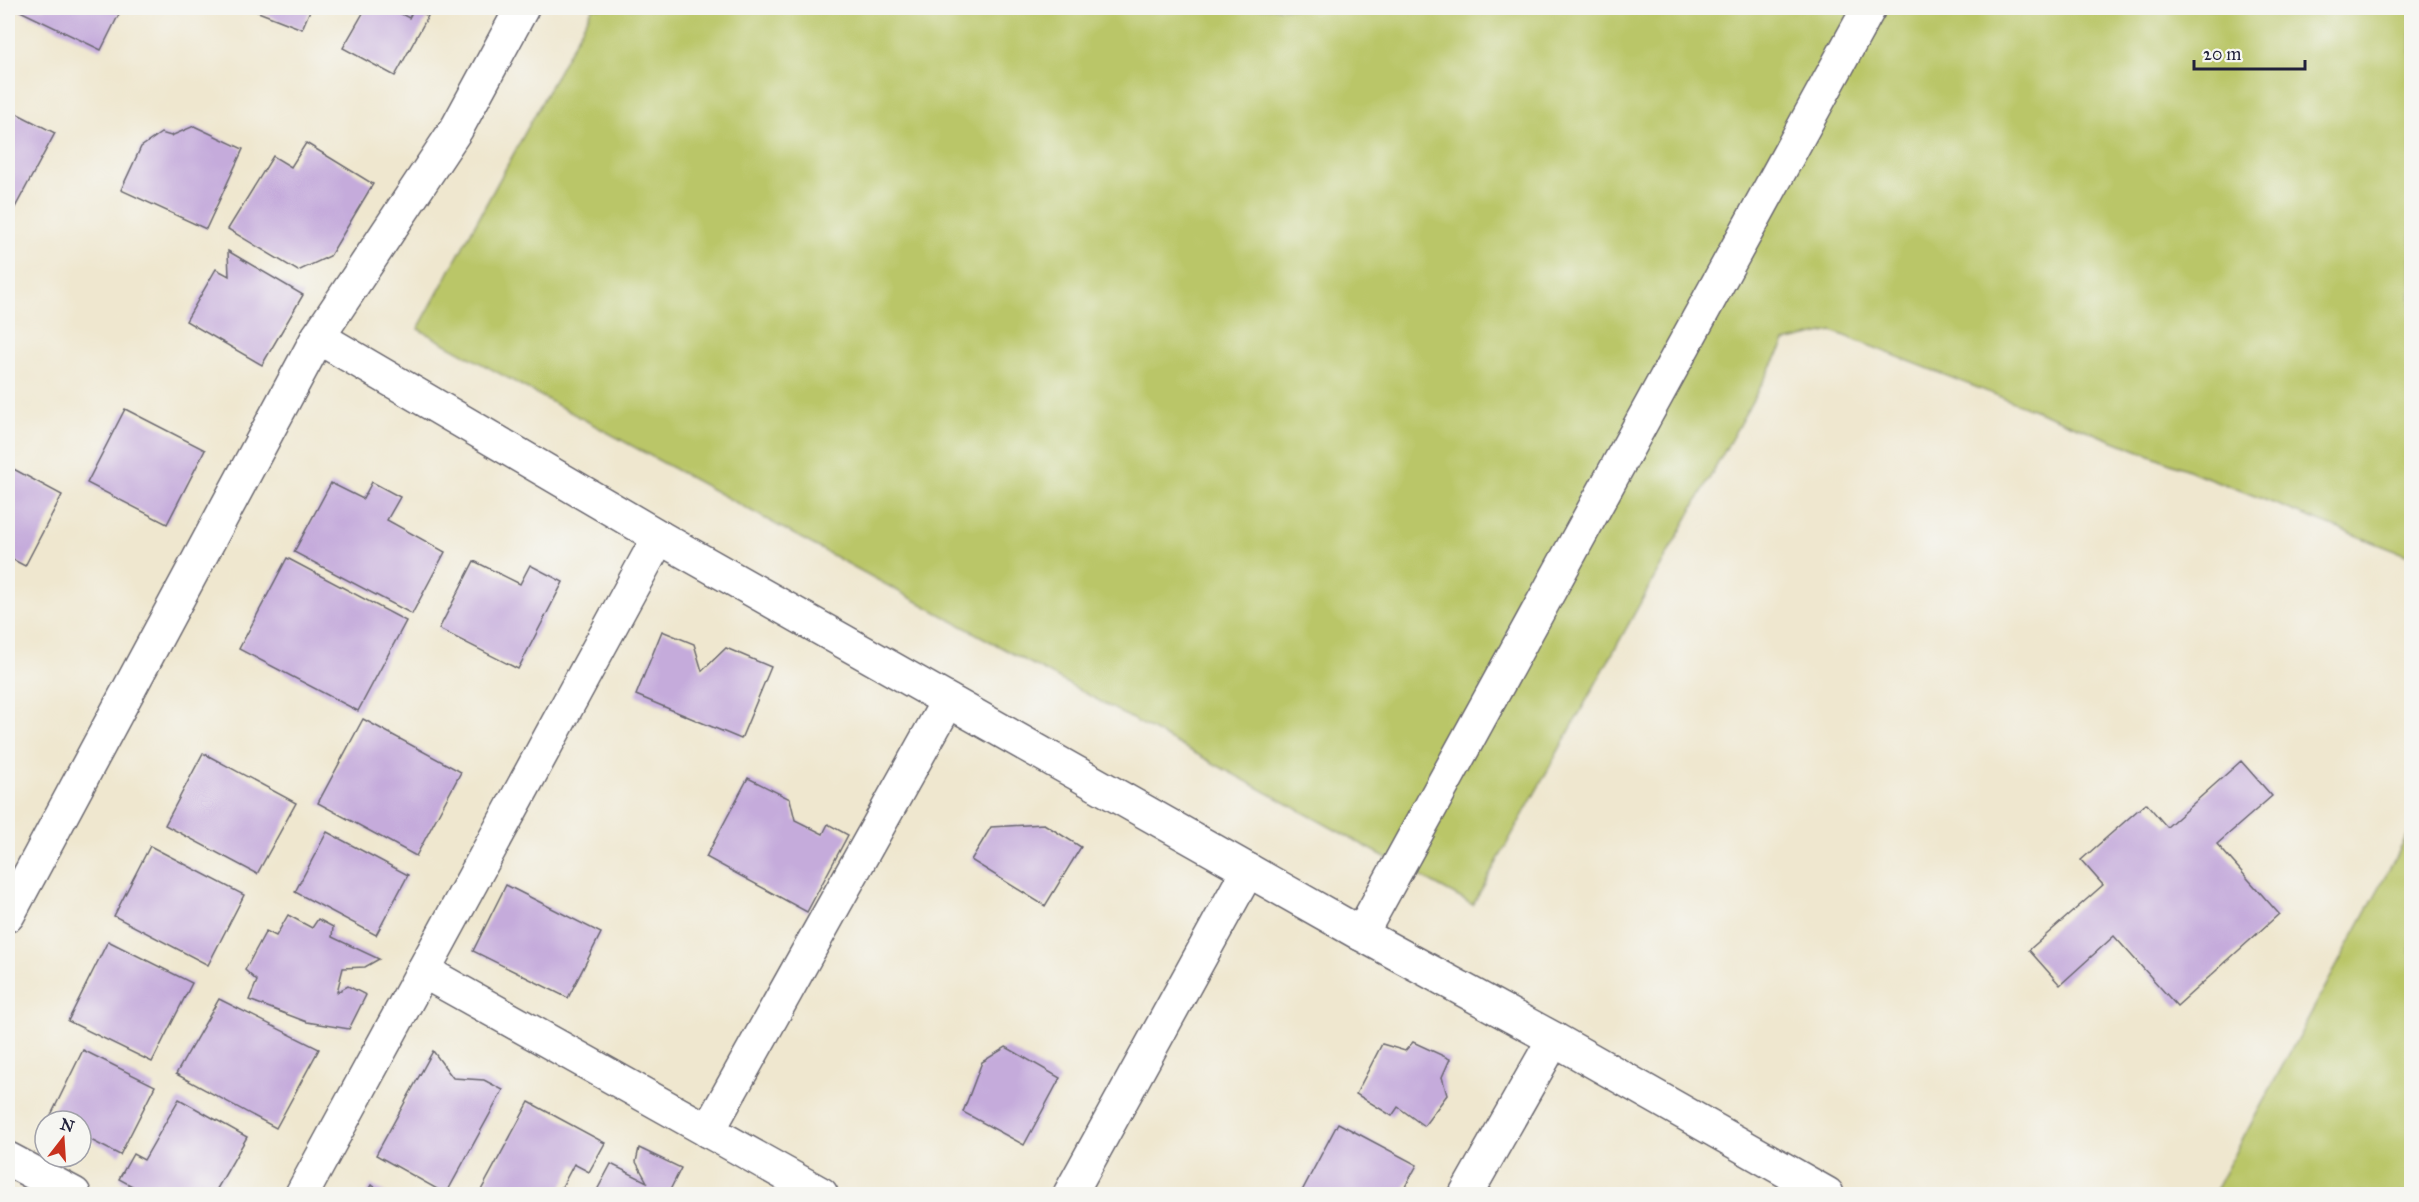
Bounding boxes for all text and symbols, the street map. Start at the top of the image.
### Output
scale bar [2194,33,2305,71]
text: 20 m [2203,43,2241,65]
north arrow [33,1109,93,1169]
text: N [58,1114,77,1136]

